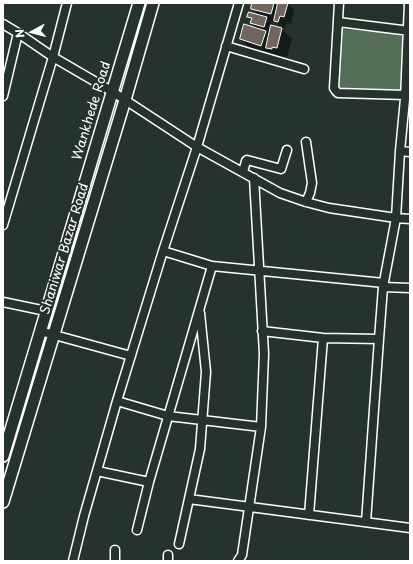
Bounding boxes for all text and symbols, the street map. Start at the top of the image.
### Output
north arrow [12,12,52,52]
text: N [11,28,29,39]
street label: Wankhede Road [70,60,114,162]
street label: Shaniwar Bazar Road [38,181,92,317]

